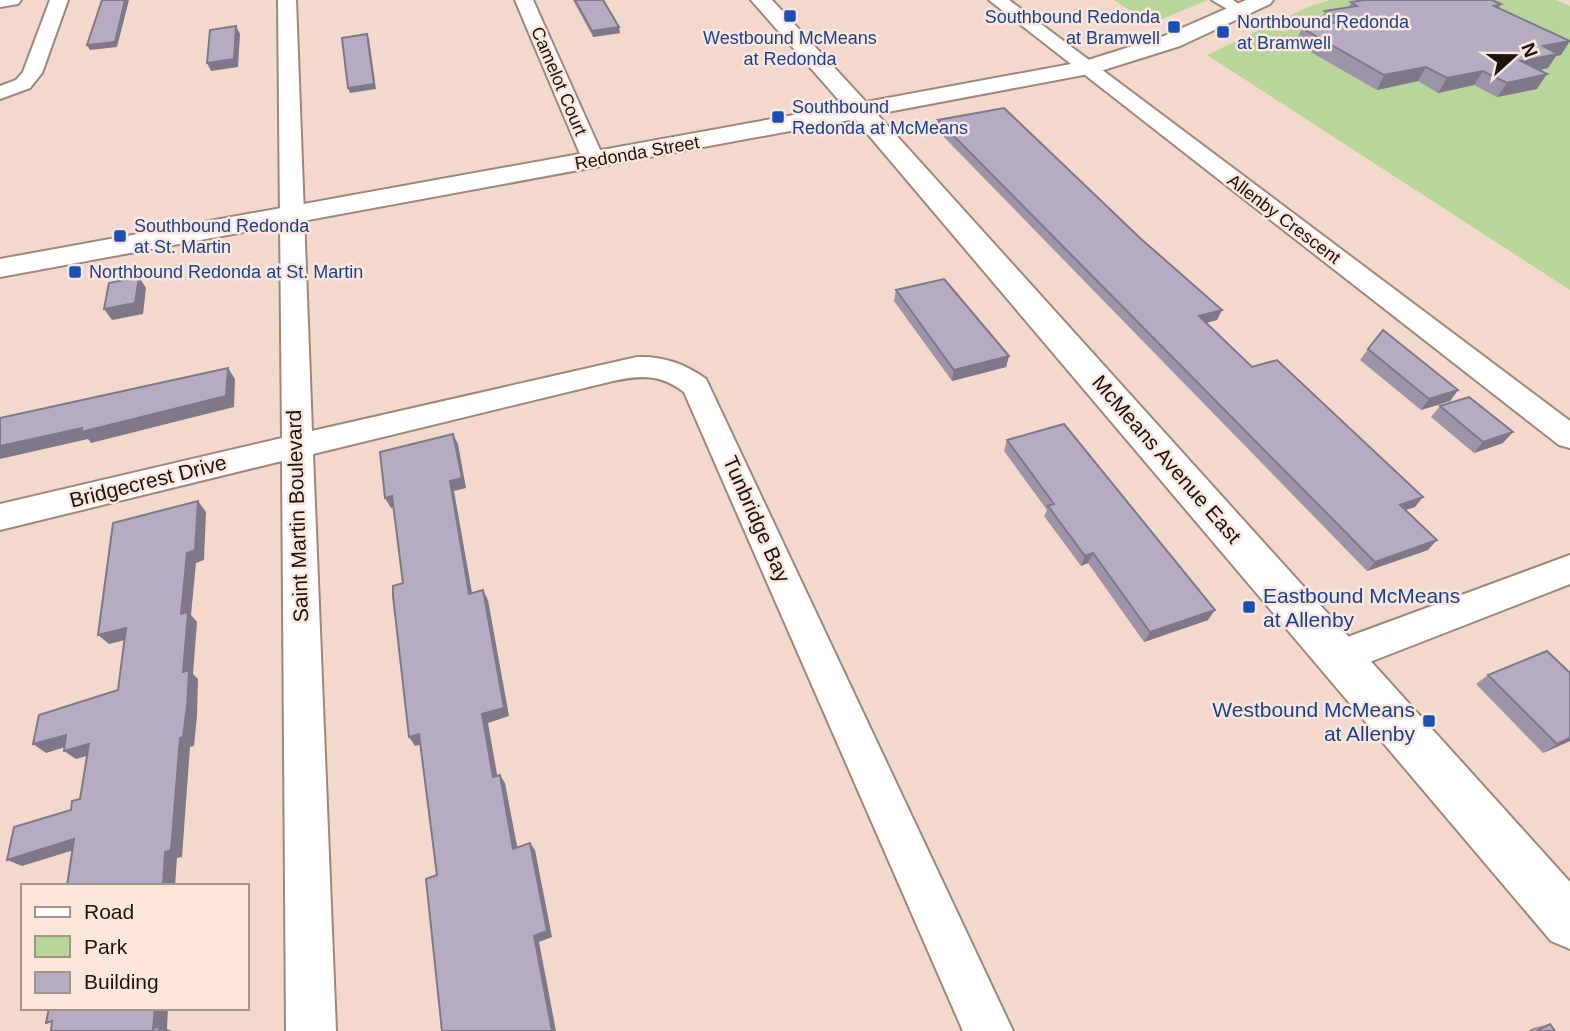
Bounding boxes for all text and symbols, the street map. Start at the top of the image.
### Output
place label: Southbound Redonda at Bramwell [985,7,1161,48]
marker: Westbound McMeans at Redonda [782,8,798,24]
place label: Northbound Redonda at Bramwell [1237,12,1410,53]
marker: Southbound Redonda at Bramwell [1166,19,1182,35]
north arrow [1479,21,1549,91]
street label: Camelot Court [527,24,591,138]
marker: Northbound Redonda at Bramwell [1215,24,1231,40]
place label: Westbound McMeans at Redonda [703,28,877,69]
text: N [1517,40,1542,60]
place label: Southbound Redonda at McMeans [792,97,968,138]
marker: Southbound Redonda at McMeans [770,109,786,125]
street label: Redonda Street [573,132,701,174]
street label: Allenby Crescent [1224,170,1344,268]
place label: Southbound Redonda at St. Martin [134,216,310,257]
marker: Southbound Redonda at St. Martin [112,228,128,244]
place label: Northbound Redonda at St. Martin [89,262,363,282]
marker: Northbound Redonda at St. Martin [67,264,83,280]
street label: McMeans Avenue East [1088,371,1246,548]
street label: Saint Martin Boulevard [282,409,312,623]
street label: Bridgecrest Drive [67,450,229,512]
street label: Tunbridge Bay [719,452,795,586]
place label: Eastbound McMeans at Allenby [1263,584,1460,631]
marker: Eastbound McMeans at Allenby [1241,599,1257,615]
place label: Westbound McMeans at Allenby [1212,698,1415,745]
marker: Westbound McMeans at Allenby [1421,713,1437,729]
legend [21,884,248,1010]
text: Road [84,900,134,923]
text: Park [84,935,128,958]
text: Building [84,970,159,993]

